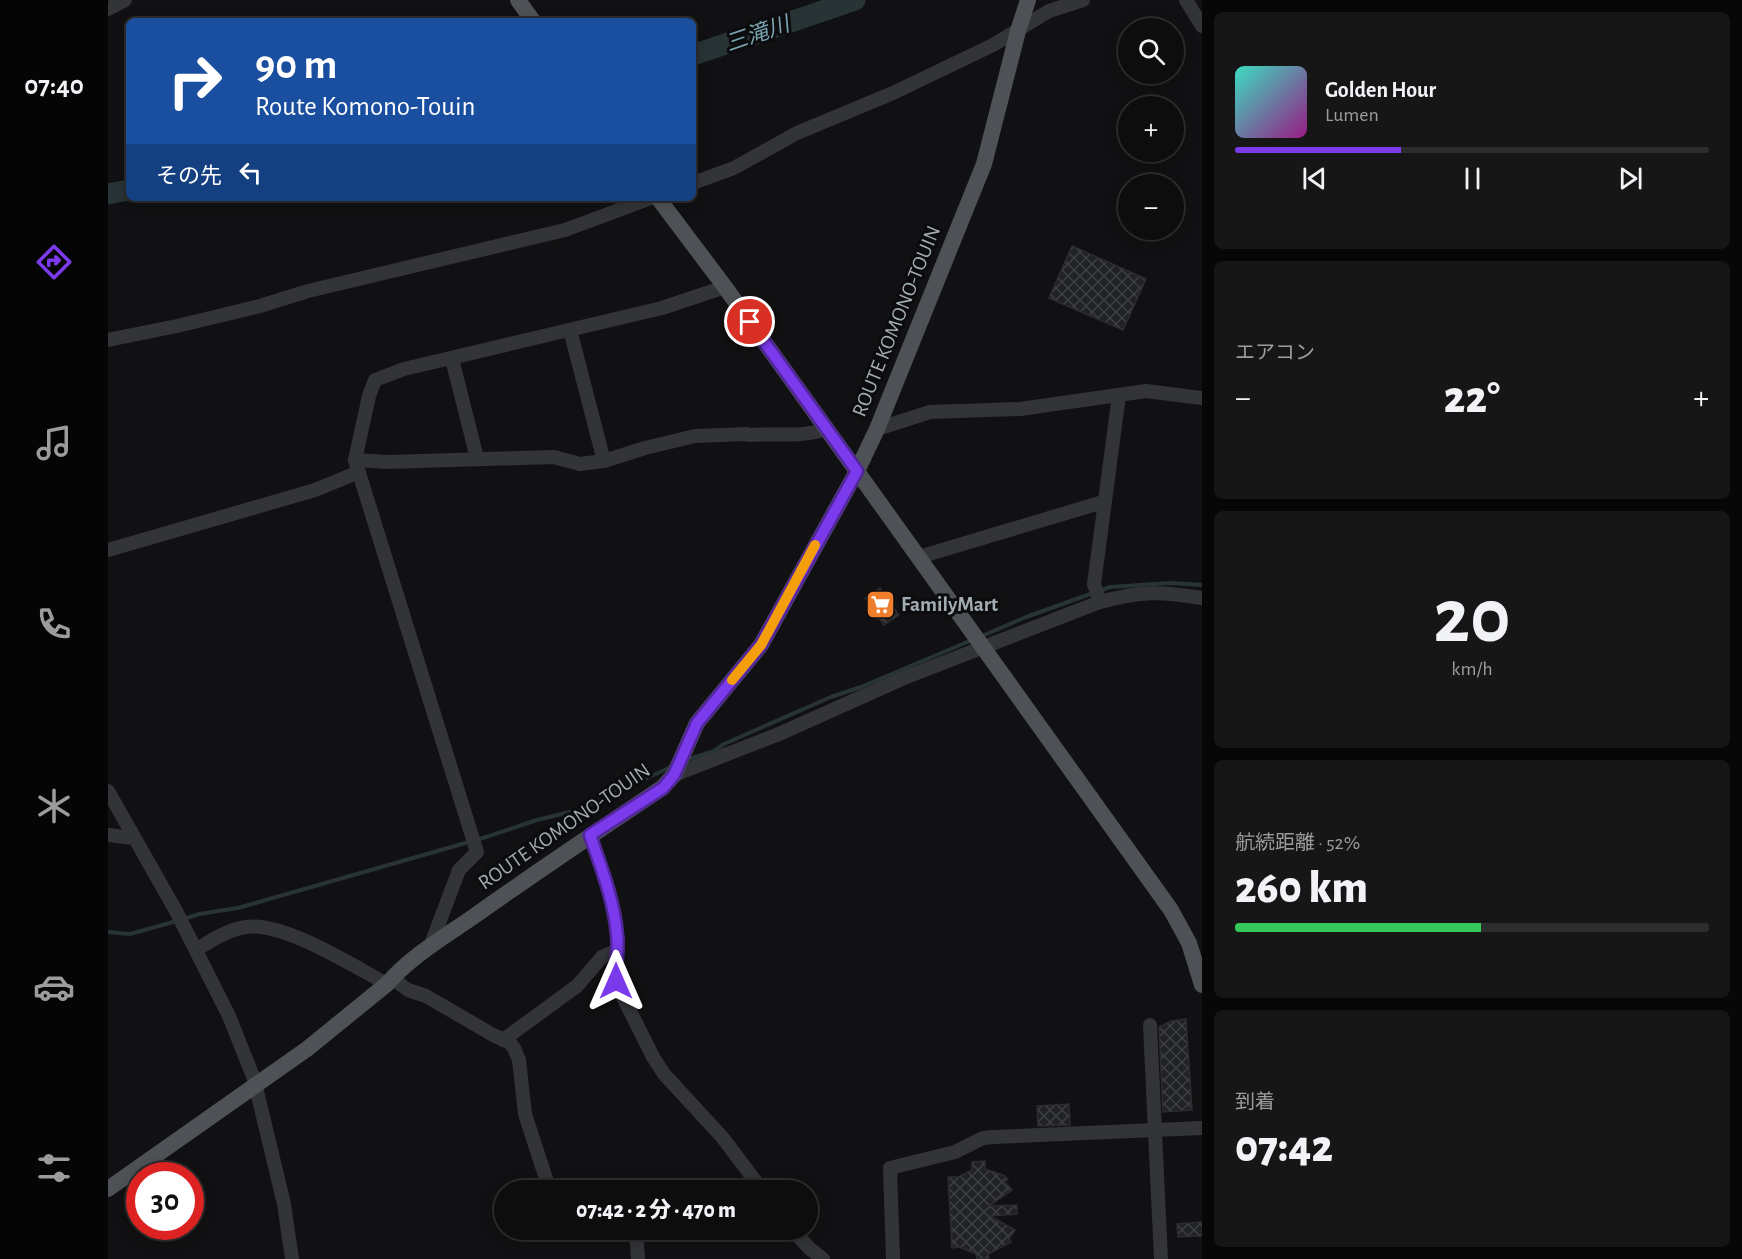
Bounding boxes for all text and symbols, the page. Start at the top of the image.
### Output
water label: 三滝川 [722,11,794,55]
map controls [1118,18,1184,240]
button: search [1118,18,1184,84]
icon: right [156,42,234,120]
text: 90 m [255,44,337,86]
text: 07:40 [24,72,84,99]
text: Golden Hour [1325,79,1436,101]
text: Route Komono-Touin [255,93,475,120]
button: + [1118,96,1184,162]
text: Lumen [1325,105,1379,125]
icon: left [234,156,267,189]
icon: previous [1298,162,1331,195]
icon: pause [1456,162,1489,195]
icon: next [1614,162,1647,195]
text: その先 [156,165,222,187]
button: − [1118,174,1184,240]
street label: ROUTE KOMONO-TOUIN [848,223,944,420]
icon: directions [33,241,75,283]
pin [724,296,775,347]
icon: arrive [733,305,766,338]
text: エアコン [1235,343,1315,363]
text: 22° [1444,376,1500,421]
text: − [1235,382,1251,415]
text: + [1693,382,1709,415]
icon: music [33,422,75,464]
text: 20 [1433,579,1511,657]
supermarket icon: FamilyMart [864,588,896,620]
place label: FamilyMart [901,594,998,615]
icon: phone [33,603,75,645]
text: km/h [1451,659,1493,679]
street label: ROUTE KOMONO-TOUIN [475,759,654,894]
icon: climate [33,785,75,827]
text: 航続距離 · 52% [1235,833,1360,853]
text: 260 km [1235,866,1368,911]
position arrow [584,949,648,1013]
icon: car [33,966,75,1008]
text: 到着 [1235,1092,1275,1112]
text: 07:42 [1235,1125,1333,1170]
icon: filters [33,1147,75,1189]
speed limit sign: 30 [126,1162,204,1240]
text: 07:42 · 2 分 · 470 m [576,1199,736,1221]

